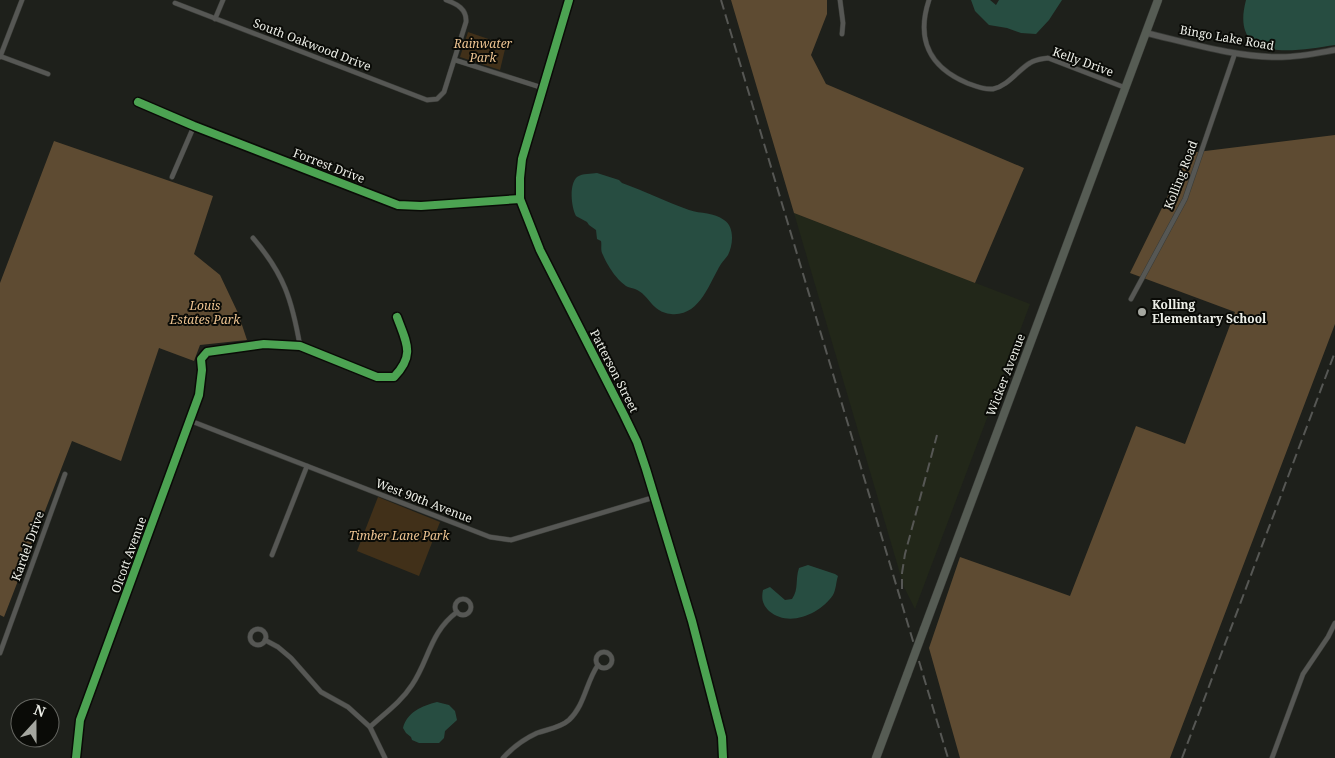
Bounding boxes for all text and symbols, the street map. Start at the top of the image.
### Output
street label: South Oakwood Drive [251,14,374,75]
street label: Bingo Lake Road [1179,21,1276,54]
park label: Rainwater Park [453,35,513,66]
street label: Kelly Drive [1050,43,1116,80]
street label: Kolling Road [1160,137,1202,212]
street label: Forrest Drive [291,144,368,187]
place label: Kolling Elementary School [1152,296,1267,327]
park label: Louis Estates Park [169,297,241,328]
marker: Kolling Elementary School [1136,306,1148,318]
street label: Patterson Street [586,326,643,415]
street label: Wicker Avenue [982,331,1029,419]
street label: West 90th Avenue [373,474,475,527]
street label: Kardel Drive [7,509,48,583]
street label: Olcott Avenue [107,514,150,595]
park label: Timber Lane Park [349,527,450,544]
north arrow [10,698,60,748]
text: N [31,700,48,721]

